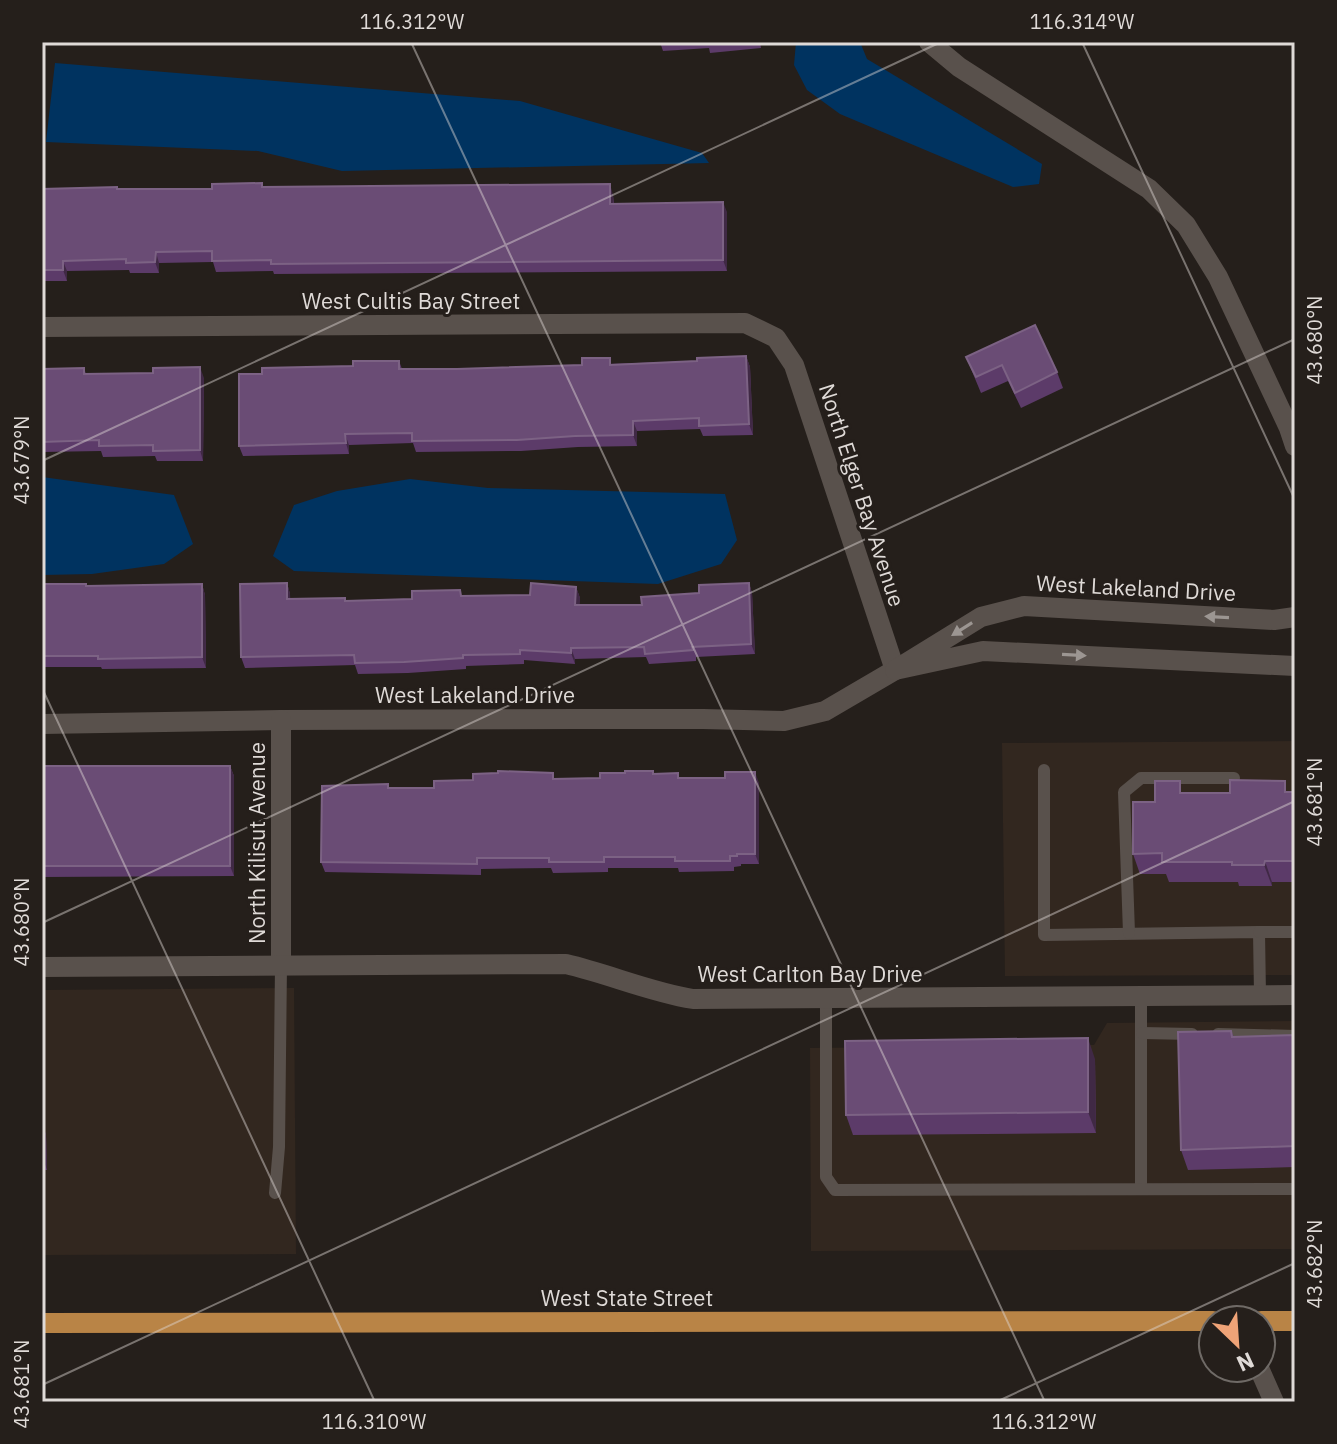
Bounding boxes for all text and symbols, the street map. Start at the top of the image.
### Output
text: 116.312°W [360,8,464,35]
text: 116.314°W [1030,8,1134,35]
street label: West Cultis Bay Street [302,286,520,315]
text: 43.680°N [1301,296,1328,384]
street label: North Elger Bay Avenue [813,380,912,610]
text: 43.679°N [8,416,35,504]
street label: West Lakeland Drive [1035,568,1237,607]
one-way arrow [1204,610,1229,623]
one-way arrow [951,621,973,635]
one-way arrow [1062,649,1087,662]
street label: West Lakeland Drive [375,680,575,709]
street label: North Kilisut Avenue [242,742,271,944]
text: 43.681°N [1301,758,1328,846]
text: 43.680°N [8,878,35,966]
street label: West Carlton Bay Drive [697,959,923,988]
text: 43.682°N [1301,1220,1328,1308]
street label: West State Street [541,1283,713,1312]
north arrow [1197,1304,1277,1384]
text: 43.681°N [8,1340,35,1428]
text: N [1232,1346,1259,1379]
text: 116.310°W [322,1408,426,1435]
text: 116.312°W [992,1408,1096,1435]

